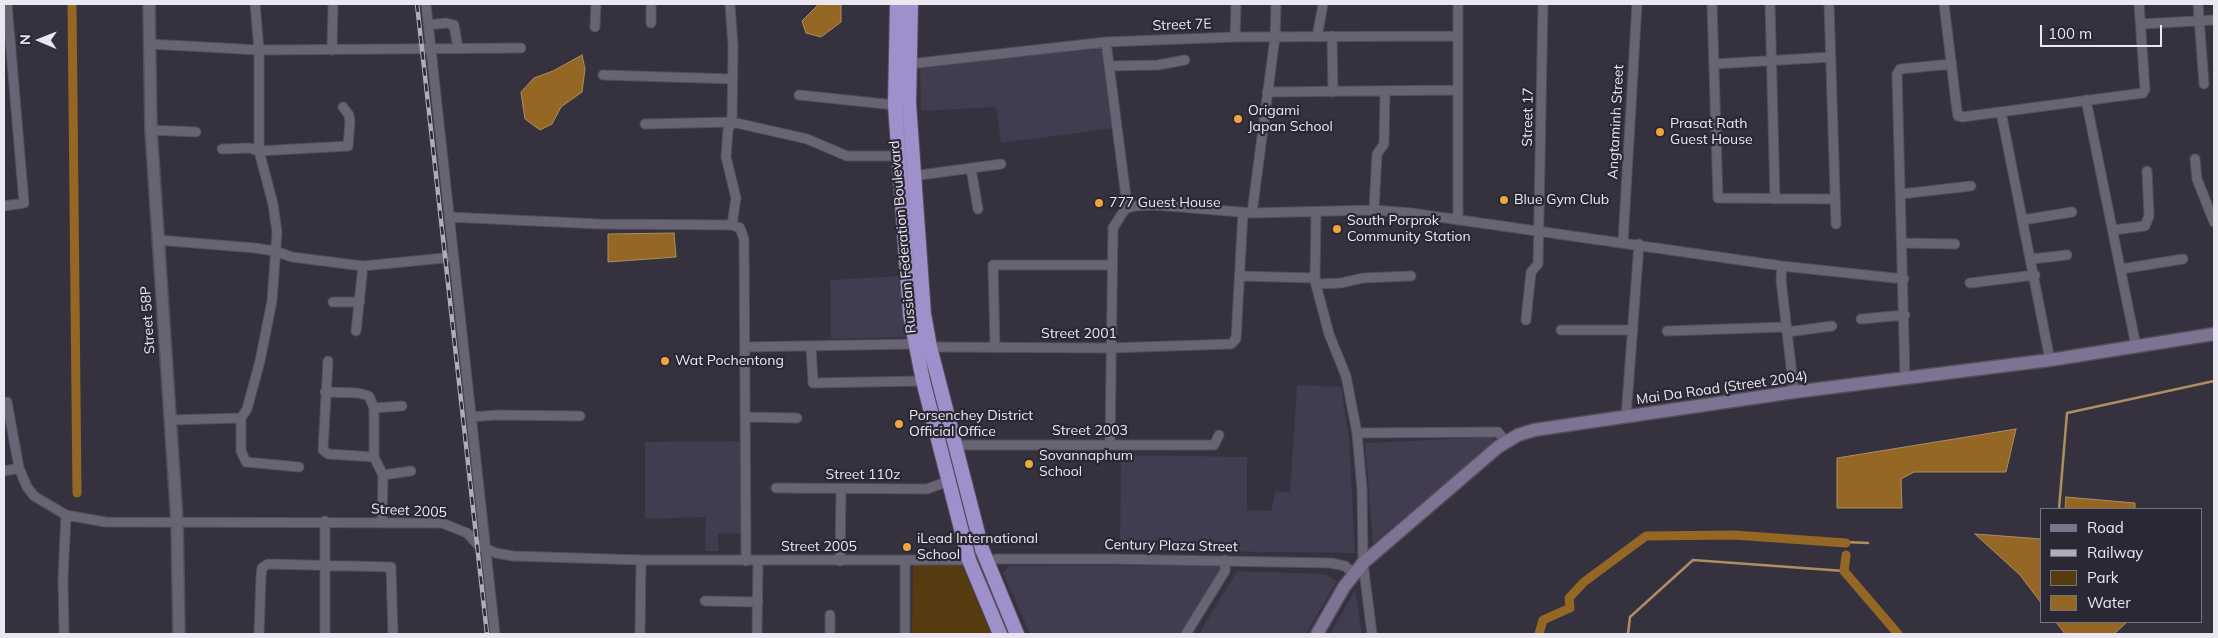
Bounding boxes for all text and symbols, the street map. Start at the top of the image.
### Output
north arrow [15,15,65,65]
scale bar [2043,15,2166,47]
street label: Street 7E [1152,16,1212,34]
text: 100 m [2048,24,2092,43]
text: N [16,34,34,45]
street label: Angtaminh Street [1605,64,1627,180]
street label: Street 17 [1519,87,1537,147]
place label: Origami Japan School [1248,103,1333,136]
marker: Origami Japan School [1232,113,1244,125]
place label: Prasat Rath Guest House [1670,116,1753,148]
marker: Prasat Rath Guest House [1654,126,1666,138]
street label: Russian Federation Boulevard [886,140,920,334]
place label: Blue Gym Club [1514,192,1609,208]
marker: Blue Gym Club [1498,194,1510,206]
place label: 777 Guest House [1109,195,1221,211]
marker: 777 Guest House [1093,197,1105,209]
place label: South Porprok Community Station [1347,213,1471,246]
marker: South Porprok Community Station [1331,223,1343,235]
street label: Street 58P [137,285,159,355]
street label: Street 2001 [1041,326,1117,342]
place label: Wat Pochentong [675,353,784,369]
marker: Wat Pochentong [659,355,671,367]
street label: Mai Da Road (Street 2004) [1635,368,1809,408]
place label: Porsenchey District Official Office [909,408,1033,441]
marker: Porsenchey District Official Office [893,418,905,430]
street label: Street 2003 [1052,423,1128,439]
place label: Sovannaphum School [1039,448,1133,481]
marker: Sovannaphum School [1023,458,1035,470]
street label: Street 110z [826,467,900,483]
street label: Street 2005 [371,501,447,521]
legend [2040,508,2203,623]
text: Road [2087,518,2124,537]
place label: iLead International School [917,531,1038,564]
street label: Century Plaza Street [1104,536,1238,556]
street label: Street 2005 [781,539,857,555]
marker: iLead International School [901,541,913,553]
text: Railway [2087,543,2143,562]
text: Park [2087,568,2119,587]
text: Water [2087,593,2131,612]

